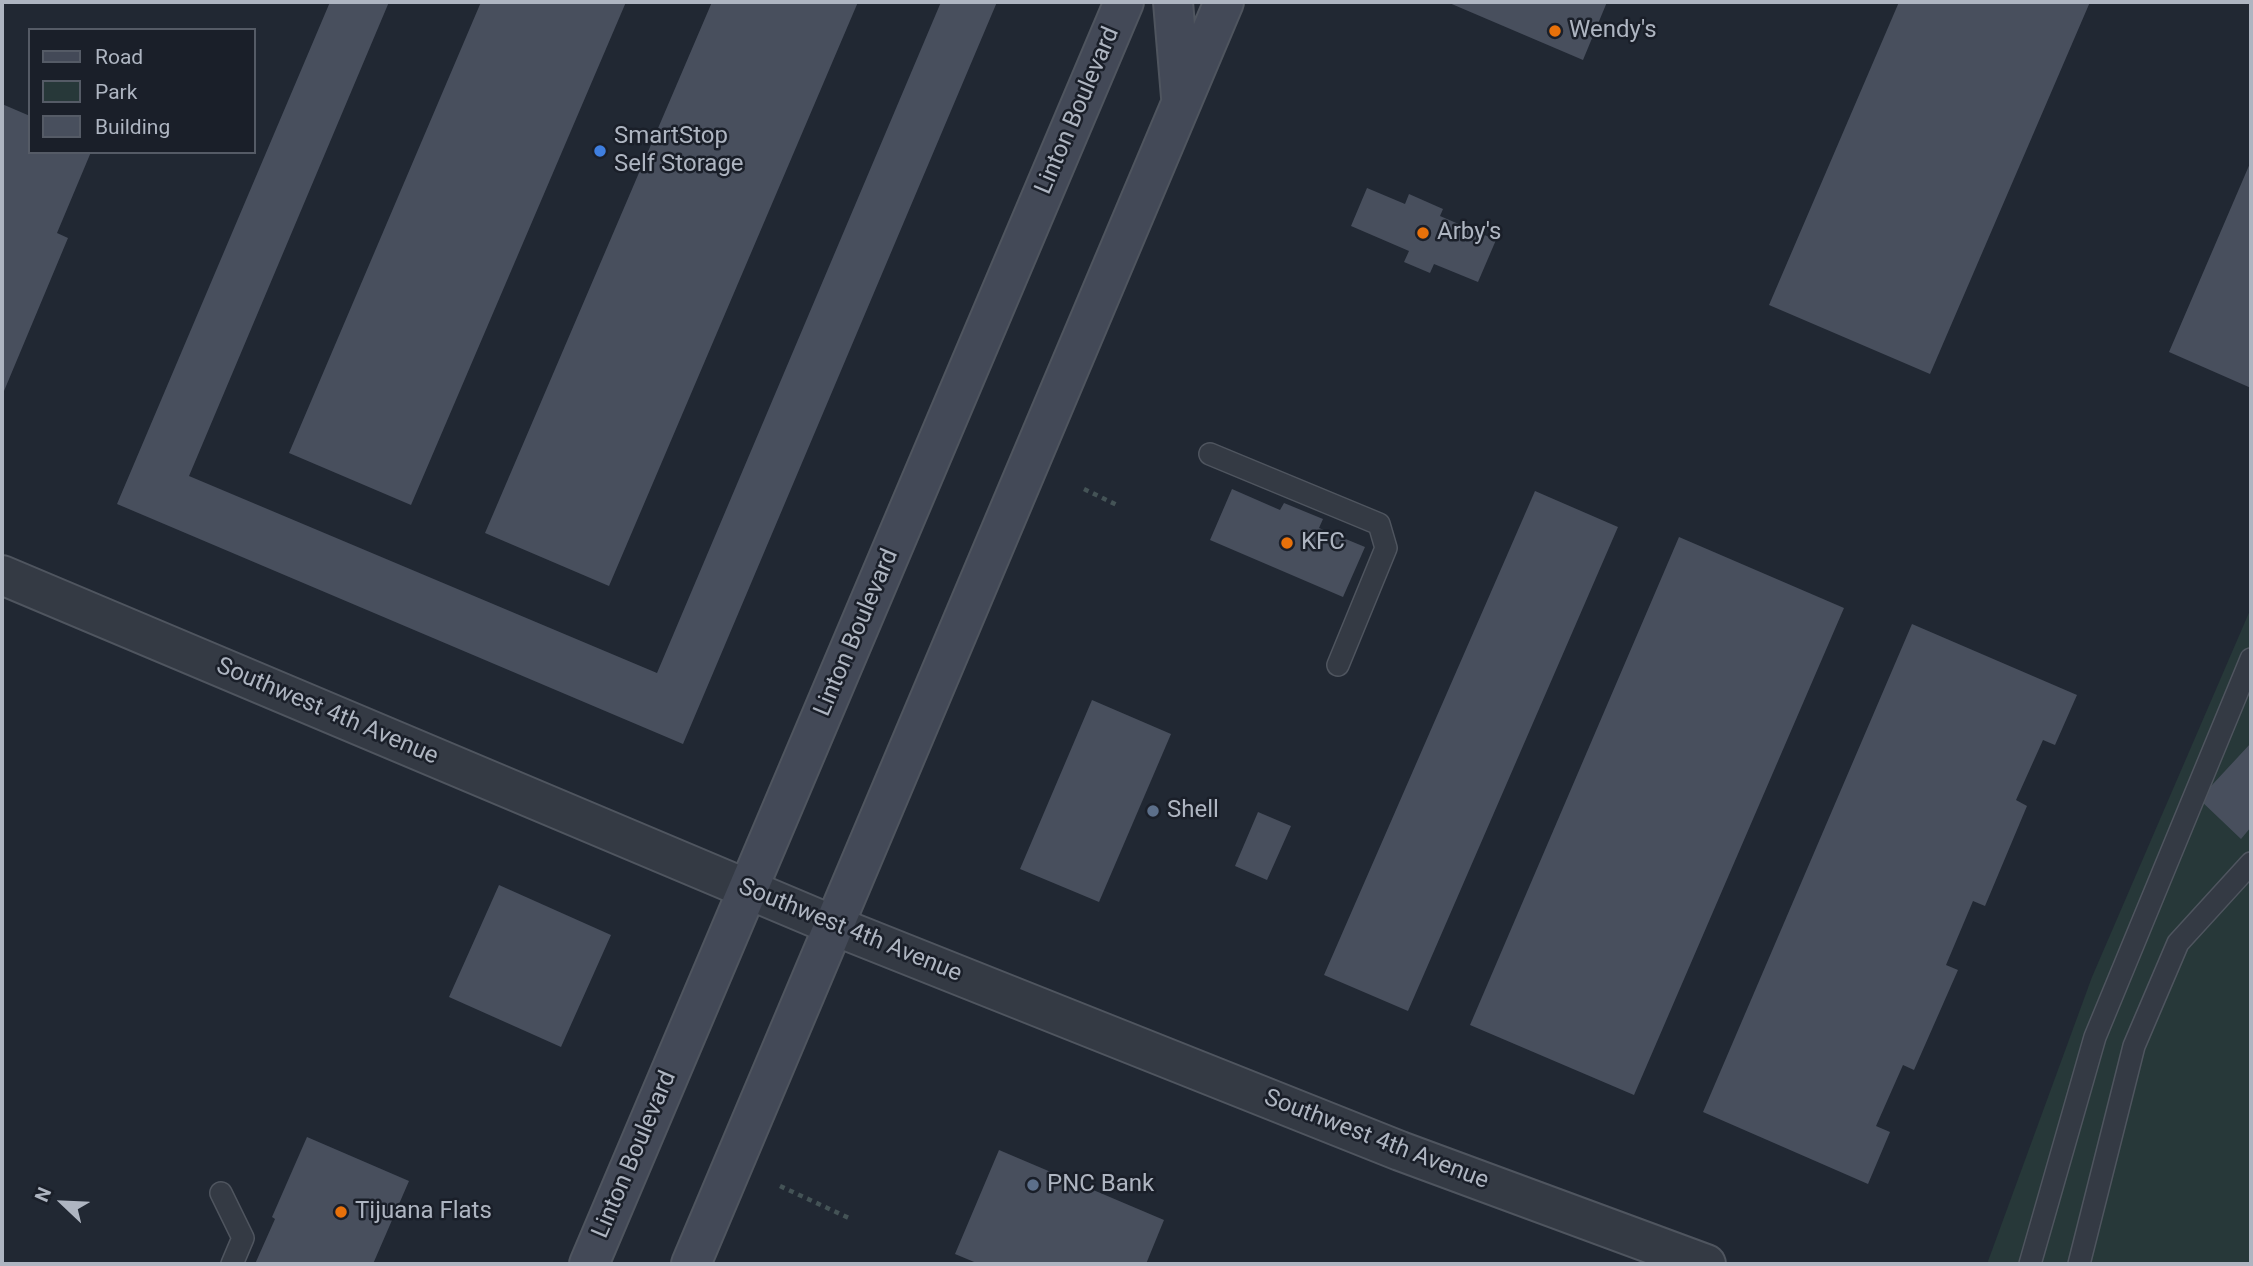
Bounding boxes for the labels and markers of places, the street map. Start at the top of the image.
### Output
place label: Wendy's [1569,17,1657,45]
marker: Wendy's [1547,23,1563,39]
place label: SmartStop Self Storage [614,123,744,179]
marker: SmartStop Self Storage [592,143,608,159]
place label: Arby's [1437,219,1501,247]
marker: Arby's [1415,225,1431,241]
place label: KFC [1301,529,1345,557]
marker: KFC [1279,535,1295,551]
place label: Shell [1167,797,1219,825]
marker: Shell [1145,803,1161,819]
place label: PNC Bank [1047,1171,1154,1199]
marker: PNC Bank [1025,1177,1041,1193]
place label: Tijuana Flats [355,1198,492,1226]
marker: Tijuana Flats [333,1204,349,1220]

